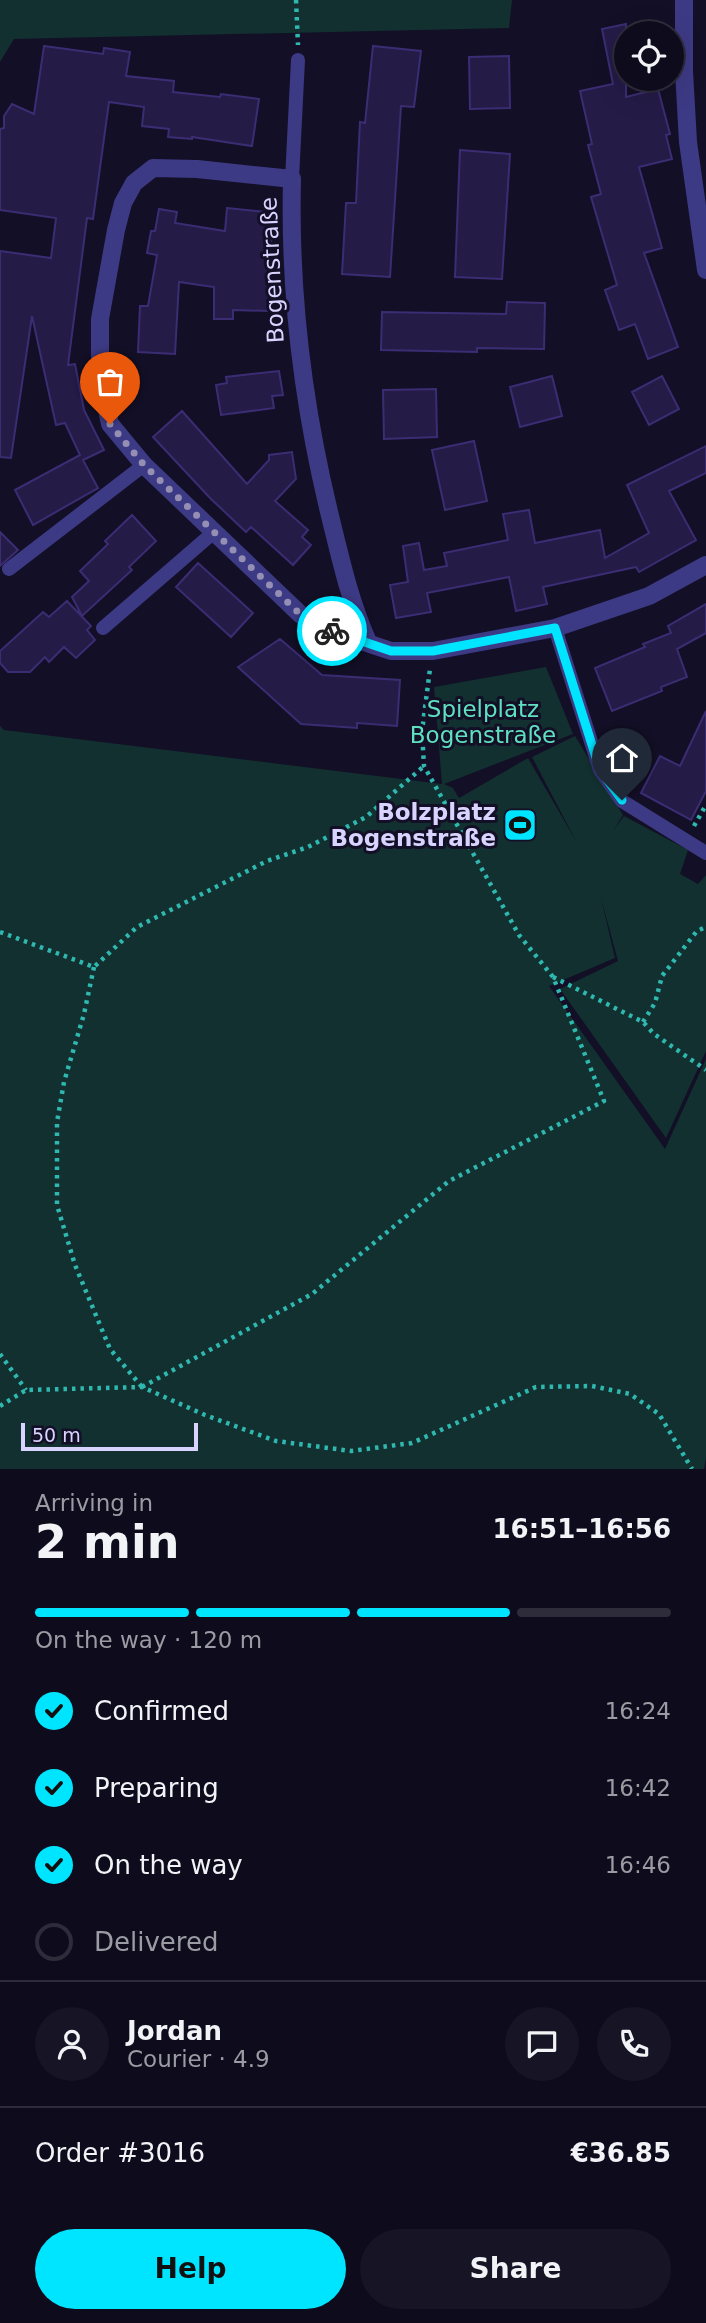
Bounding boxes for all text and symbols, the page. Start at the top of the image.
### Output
map controls [614,21,684,91]
button: locate [614,21,684,91]
street label: Bogenstraße [255,196,289,344]
pin [80,352,140,424]
icon: bag [91,363,129,401]
courier [297,596,367,666]
icon: bike [313,612,351,650]
park label: Spielplatz Bogenstraße [410,696,556,748]
pin [592,728,652,800]
icon: home [603,739,641,777]
place label: Bolzplatz Bogenstraße [331,799,496,851]
sports icon: Bolzplatz Bogenstraße [501,806,539,844]
scale bar [21,1420,198,1452]
text: 50 m [32,1424,81,1446]
text: Arriving in [35,1490,153,1516]
text: 16:51–16:56 [492,1514,671,1544]
text: 2 min [35,1515,179,1569]
text: On the way · 120 m [35,1627,262,1653]
icon: check [35,1692,73,1730]
text: Confirmed [94,1696,229,1726]
text: 16:24 [605,1698,671,1724]
icon: check [35,1769,73,1807]
text: Preparing [94,1773,219,1803]
text: 16:42 [605,1775,671,1801]
icon: check [35,1846,73,1884]
text: On the way [94,1850,243,1880]
text: 16:46 [605,1852,671,1878]
text: Delivered [94,1927,218,1957]
button: person [35,2007,109,2081]
button: chat [505,2007,579,2081]
button: phone [597,2007,671,2081]
text: Jordan [127,2016,222,2046]
text: Courier · 4.9 [127,2046,270,2072]
text: Order #3016 [35,2138,205,2168]
text: €36.85 [571,2138,671,2168]
button: Help [35,2229,346,2309]
button: Share [360,2229,671,2309]

